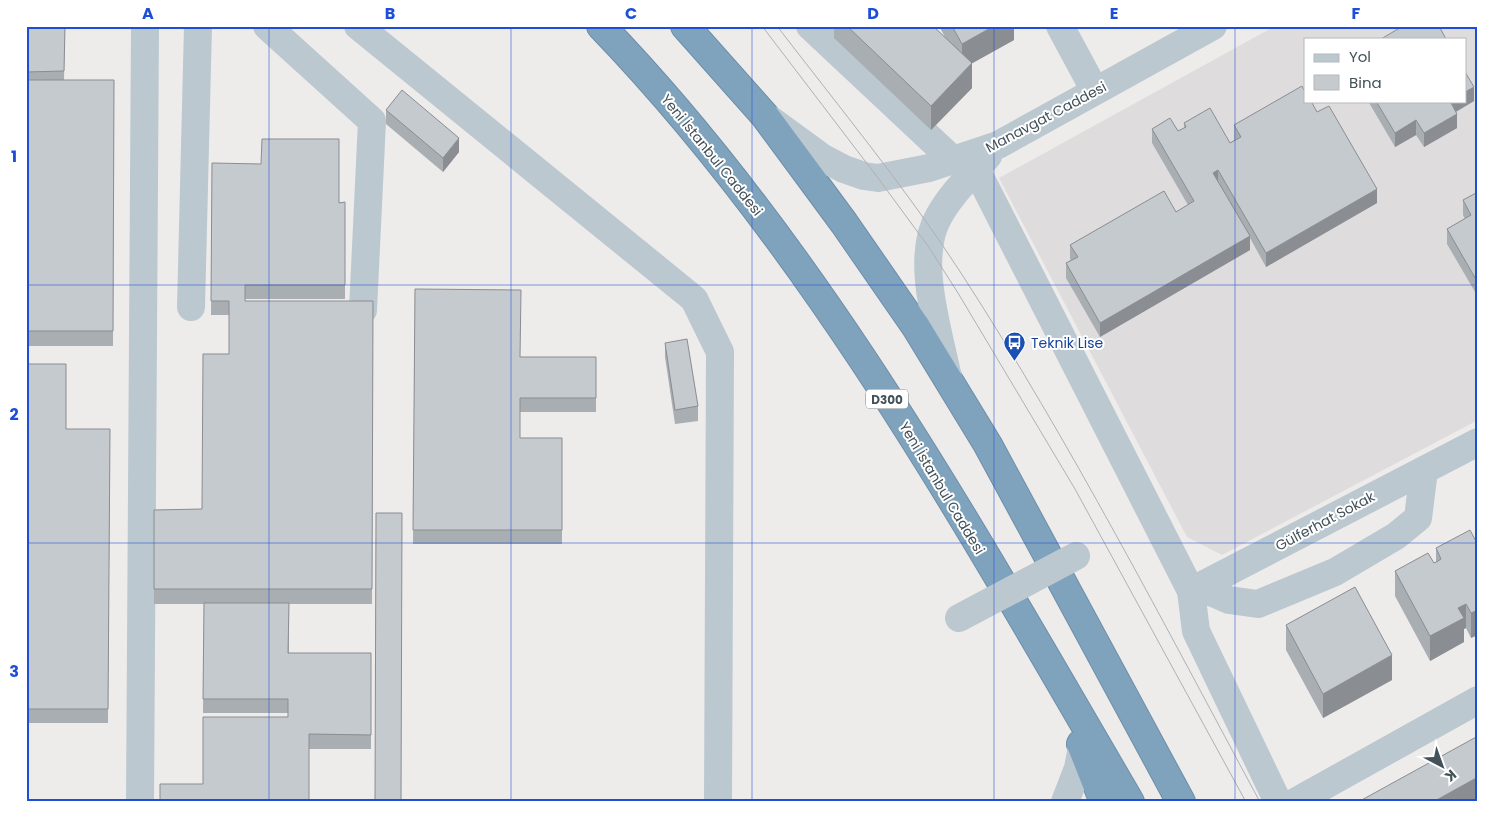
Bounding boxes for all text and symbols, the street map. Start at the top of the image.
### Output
text: A [142,2,154,25]
text: B [385,2,395,25]
text: C [625,2,637,25]
text: D [867,2,879,25]
text: E [1110,2,1118,25]
text: F [1352,2,1361,25]
legend [1304,38,1466,102]
text: Yol [1349,46,1371,67]
text: Bina [1349,72,1382,93]
street label: Manavgat Caddesi [982,77,1110,157]
street label: Yeni İstanbul Caddesi [657,90,767,220]
text: 1 [11,145,17,168]
bus stop icon: Teknik Lise [1003,331,1027,362]
place label: Teknik Lise [1031,333,1104,353]
road number: D300 [866,389,908,408]
text: 2 [9,403,19,426]
street label: Yeni İstanbul Caddesi [894,418,990,558]
street label: Gülferhat Sokak [1272,486,1379,556]
text: 3 [9,660,19,683]
north arrow [1416,740,1466,790]
text: K [1440,765,1461,787]

